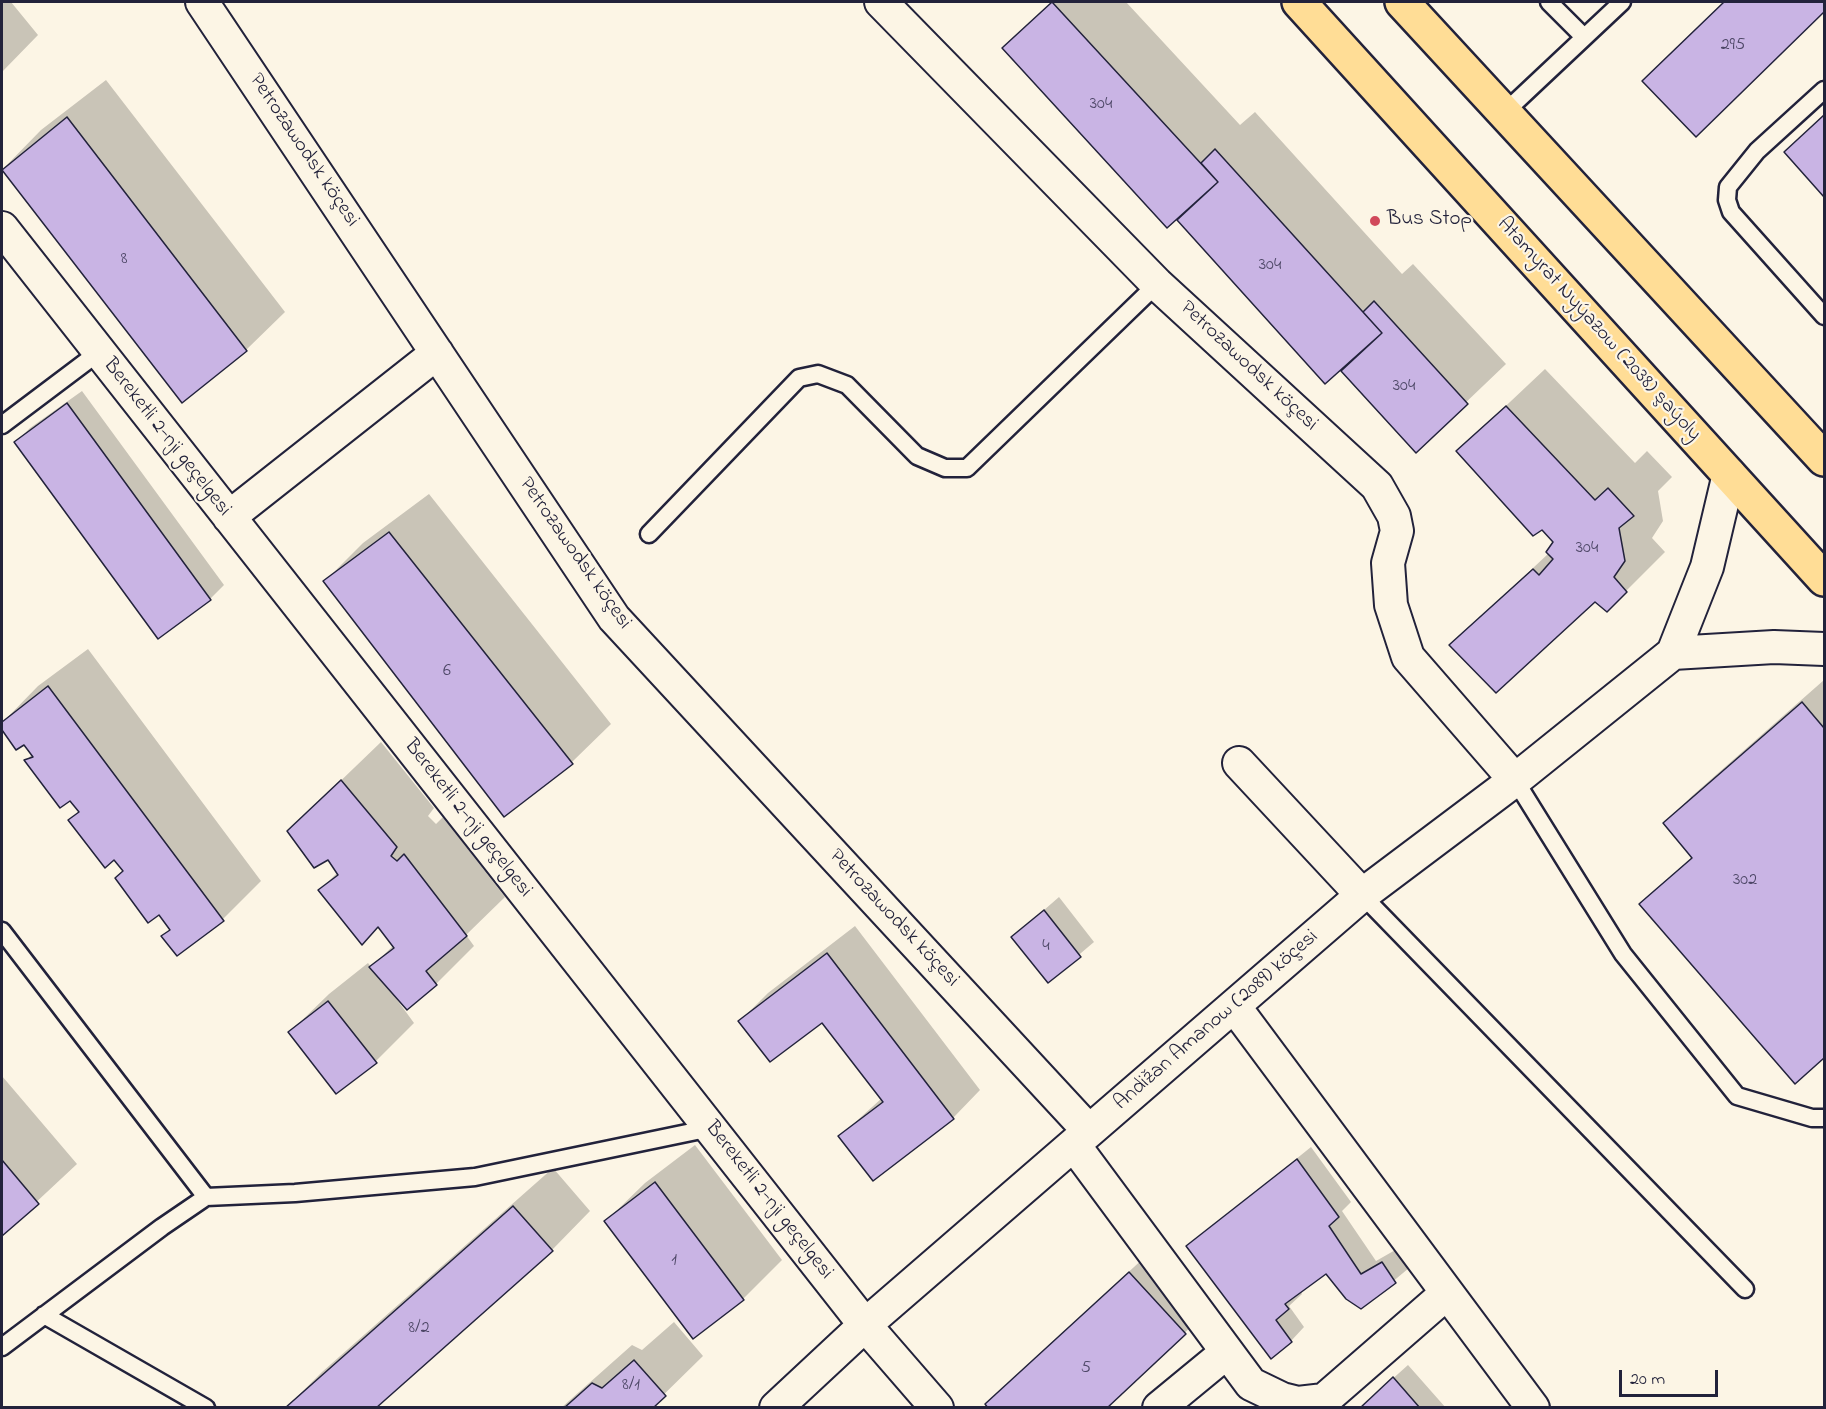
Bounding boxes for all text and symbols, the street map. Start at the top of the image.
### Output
house number: 295 [1721,35,1745,57]
street label: Petrozawodsk köçesi [242,69,364,233]
house number: 304 [1090,94,1112,116]
place label: Bus Stop [1387,208,1472,234]
street label: Atamyrat Nyýazow (2038) şaýoly [1491,213,1705,447]
marker: Bus Stop [1368,214,1382,228]
house number: 8 [121,249,127,271]
house number: 304 [1259,255,1281,277]
street label: Petrozawodsk köçesi [1174,297,1322,437]
street label: Bereketli 2-nji geçelgesi [96,354,236,522]
house number: 304 [1393,376,1415,398]
street label: Petrozawodsk köçesi [512,473,636,635]
house number: 304 [1576,538,1598,560]
house number: 6 [443,661,451,683]
street label: Bereketli 2-nji geçelgesi [397,735,537,903]
street label: Petrozawodsk köçesi [823,845,963,993]
house number: 302 [1733,870,1757,892]
street label: Andižan Amanow (2089) köçesi [1110,925,1324,1117]
house number: 4 [1042,936,1050,958]
street label: Bereketli 2-nji geçelgesi [698,1117,838,1285]
house number: 1 [671,1250,677,1272]
house number: 8/2 [408,1318,430,1340]
house number: 5 [1081,1358,1091,1380]
scale bar [1622,1358,1721,1396]
text: 20 m [1630,1367,1665,1393]
house number: 8/1 [622,1375,640,1397]

